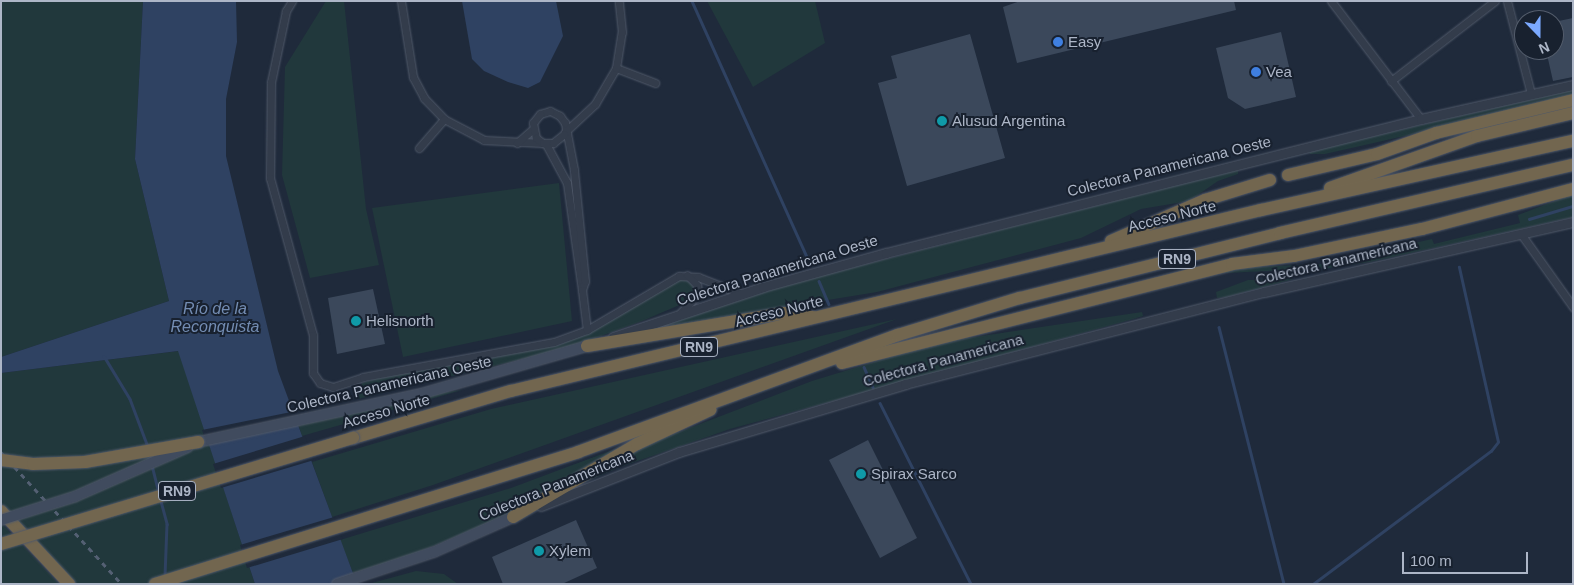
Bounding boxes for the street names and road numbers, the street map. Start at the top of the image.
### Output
street label: Colectora Panamericana Oeste [1065,132,1273,200]
street label: Acceso Norte [1126,196,1218,236]
street label: Colectora Panamericana Oeste [674,231,880,309]
street label: Colectora Panamericana [1254,234,1418,288]
road number: RN9 [1157,248,1197,270]
street label: Acceso Norte [733,291,825,331]
street label: Colectora Panamericana [861,330,1025,390]
road number: RN9 [679,336,719,358]
street label: Colectora Panamericana Oeste [285,352,493,416]
street label: Acceso Norte [340,390,432,432]
street label: Colectora Panamericana [476,446,636,524]
road number: RN9 [157,480,197,502]

